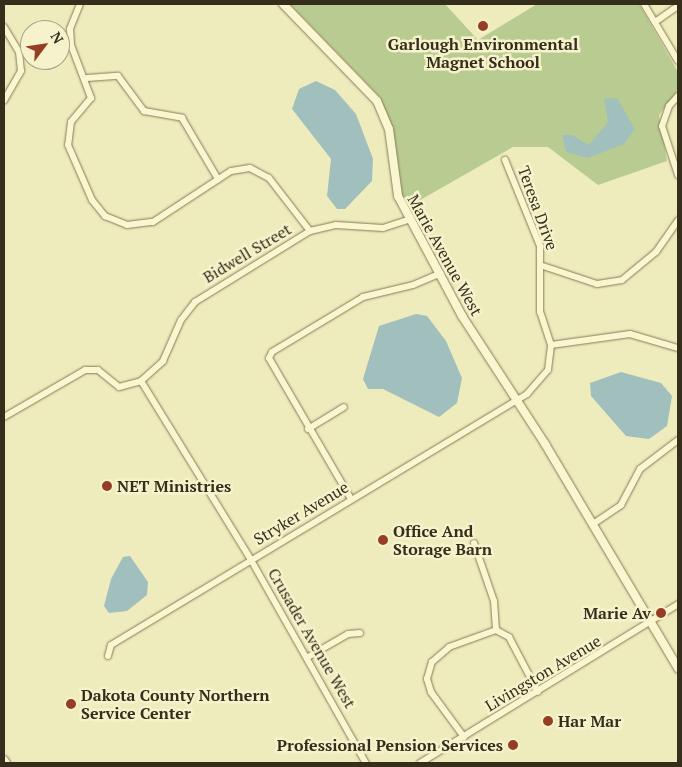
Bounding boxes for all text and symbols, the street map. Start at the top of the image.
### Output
north arrow [20,20,70,70]
marker: Garlough Environmental Magnet School [477,20,489,32]
text: N [47,28,68,47]
place label: Garlough Environmental Magnet School [388,34,578,72]
street label: Teresa Drive [514,163,562,253]
street label: Marie Avenue West [404,191,486,319]
street label: Bidwell Street [200,219,294,287]
place label: NET Ministries [117,476,231,496]
street label: Stryker Avenue [250,477,352,549]
marker: NET Ministries [101,480,113,492]
place label: Office And Storage Barn [393,521,492,559]
marker: Office And Storage Barn [377,534,389,546]
street label: Crusader Avenue West [264,564,360,712]
place label: Marie Av [583,603,651,623]
marker: Marie Av [655,607,667,619]
street label: Livingston Avenue [482,631,604,715]
place label: Dakota County Northern Service Center [81,685,270,723]
marker: Dakota County Northern Service Center [65,698,77,710]
place label: Har Mar [558,711,621,731]
marker: Har Mar [542,715,554,727]
place label: Professional Pension Services [277,735,503,755]
marker: Professional Pension Services [507,739,519,751]

